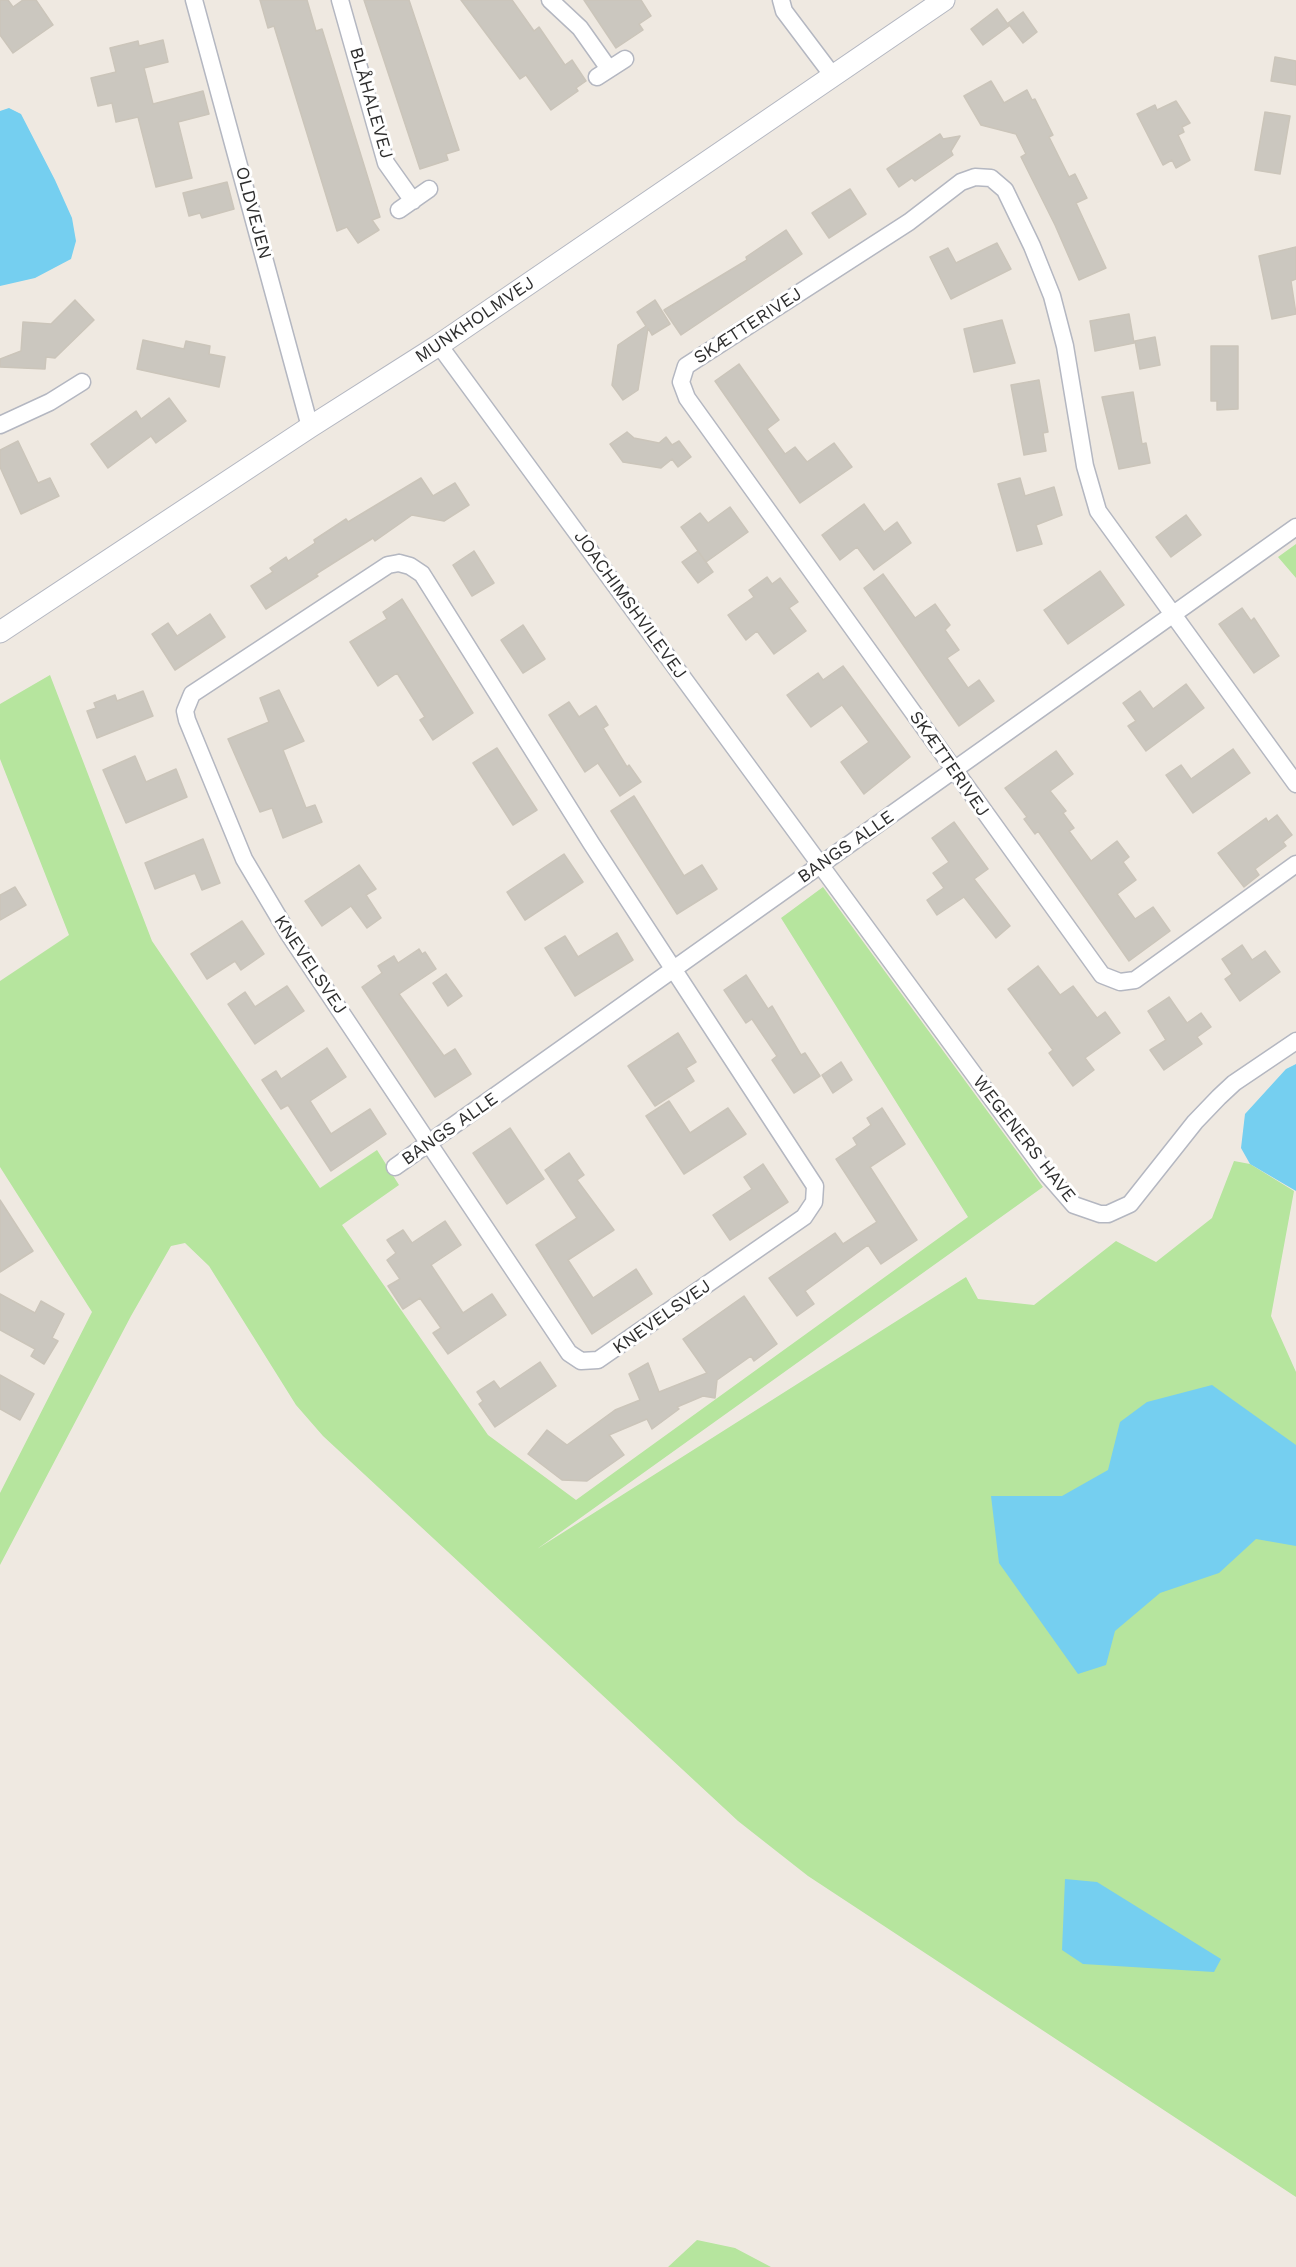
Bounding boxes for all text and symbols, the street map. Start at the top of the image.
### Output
street label: BLÅHALEVEJ [345,45,397,161]
street label: OLDVEJEN [230,164,276,262]
street label: MUNKHOLMVEJ [411,272,539,368]
street label: SKÆTTERIVEJ [690,283,806,369]
street label: JOACHIMSHVILEVEJ [569,527,691,683]
street label: SKÆTTERIVEJ [905,707,993,821]
street label: BANGS ALLE [794,806,898,888]
street label: KNEVELSVEJ [269,911,351,1019]
street label: WEGENERS HAVE [968,1071,1080,1207]
street label: BANGS ALLE [398,1088,502,1170]
street label: KNEVELSVEJ [609,1275,715,1359]

